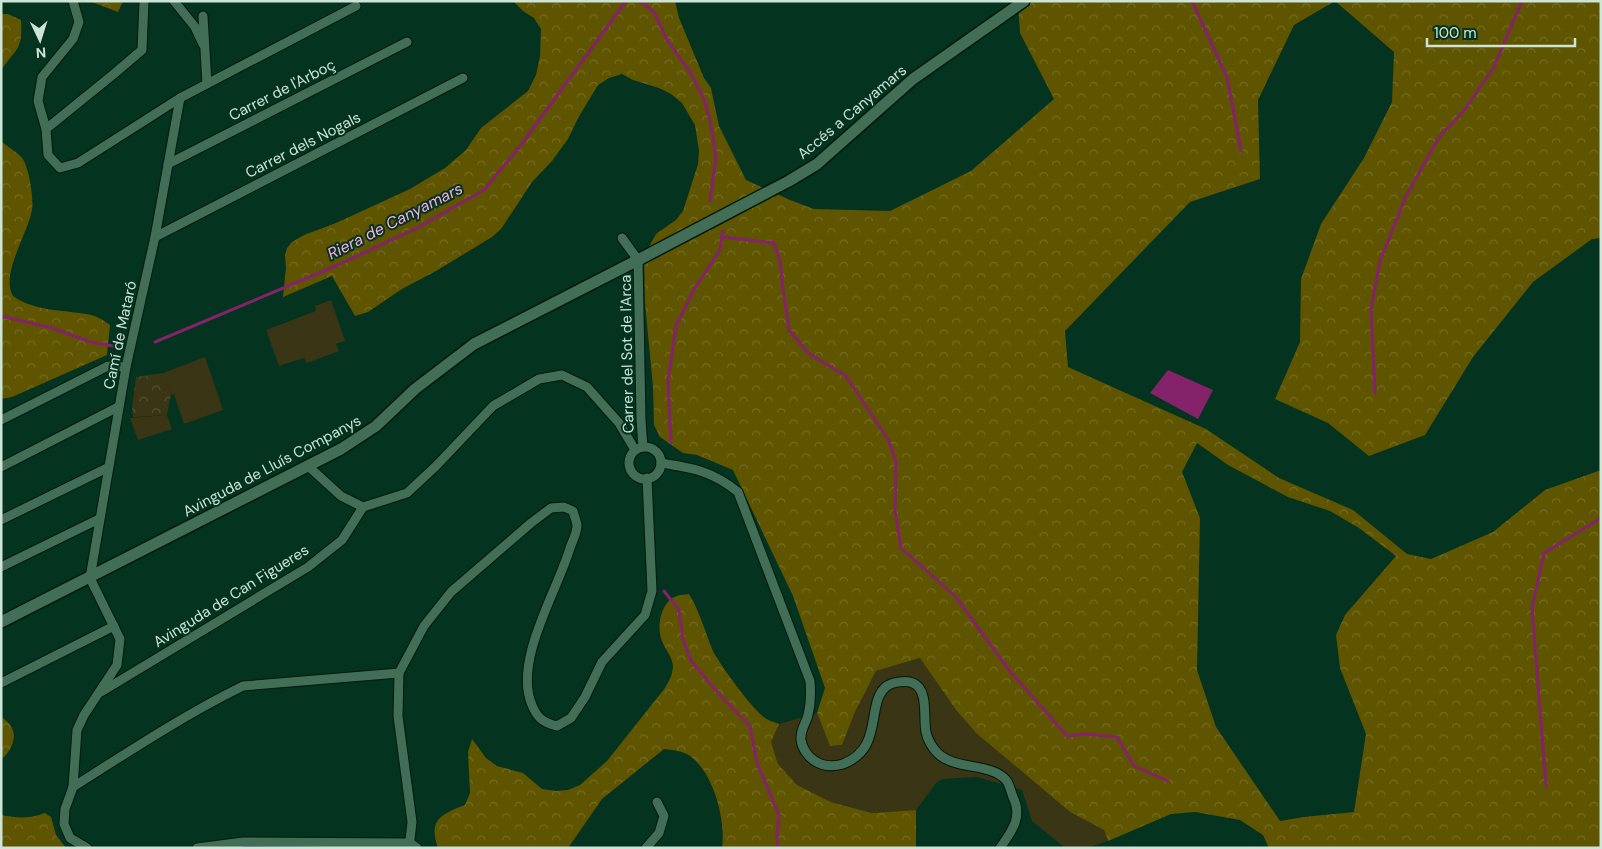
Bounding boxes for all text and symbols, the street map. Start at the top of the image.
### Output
north arrow [15,15,65,65]
scale bar [1427,15,1574,47]
text: 100 m [1434,23,1477,43]
text: N [35,44,47,62]
street label: Carrer de l'Arboç [225,55,339,125]
street label: Accés a Canyamars [793,60,911,164]
street label: Carrer dels Nogals [242,107,364,183]
water label: Riera de Canyamars [324,178,466,264]
street label: Carrer del Sot de l'Arca [616,274,638,434]
street label: Camí de Mataró [99,279,141,391]
street label: Avinguda de Lluís Companys [180,410,364,522]
street label: Avinguda de Can Figueres [150,540,312,652]

